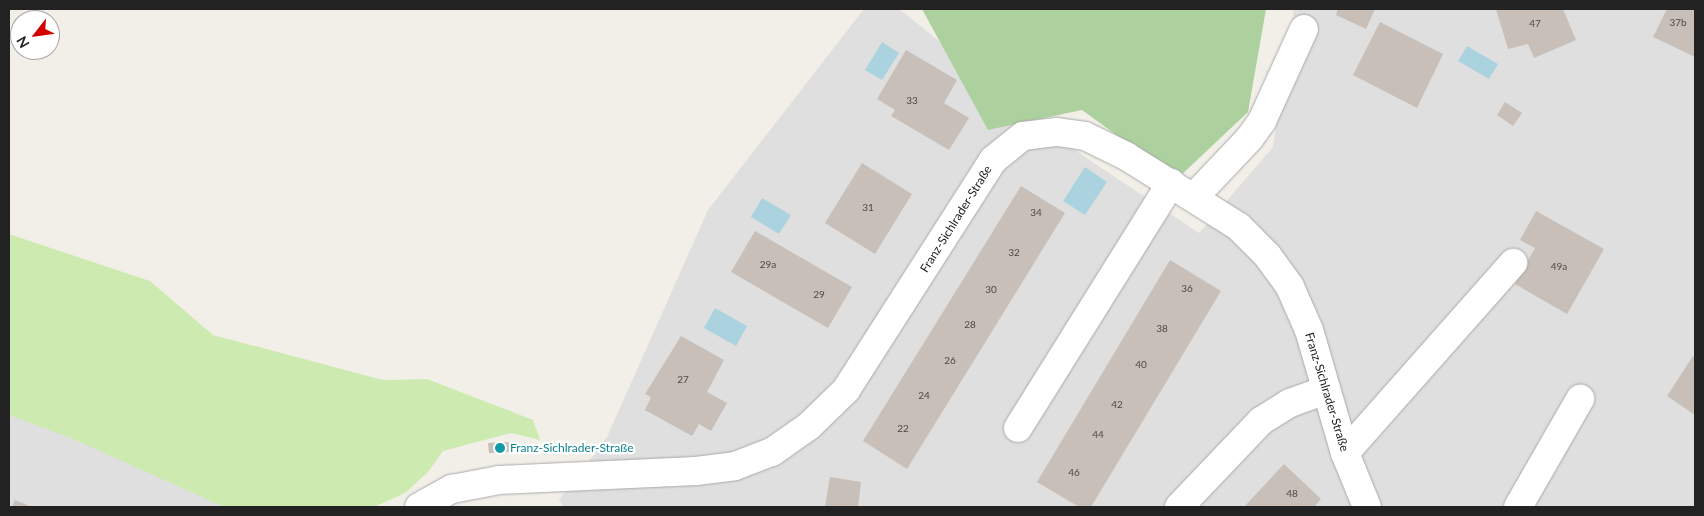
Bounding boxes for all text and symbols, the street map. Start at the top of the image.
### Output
north arrow [10,10,60,60]
house number: 37b [1669,17,1687,29]
house number: 47 [1529,18,1541,30]
text: N [12,33,33,51]
house number: 33 [906,95,918,107]
street label: Franz-Sichlrader-Straße [917,163,995,275]
house number: 31 [862,202,874,214]
house number: 34 [1030,207,1042,219]
house number: 32 [1008,247,1020,259]
house number: 29a [760,259,776,271]
house number: 49a [1551,261,1567,273]
house number: 36 [1181,283,1193,295]
house number: 30 [985,284,997,296]
house number: 29 [813,289,825,301]
house number: 28 [964,319,976,331]
house number: 38 [1156,323,1168,335]
street label: Franz-Sichlrader-Straße [1302,331,1352,453]
house number: 26 [944,355,956,367]
house number: 40 [1135,359,1147,371]
house number: 27 [677,374,689,386]
house number: 24 [918,390,930,402]
house number: 42 [1111,399,1123,411]
house number: 22 [897,423,909,435]
house number: 44 [1092,429,1104,441]
place label: Franz-Sichlrader-Straße [510,441,634,455]
marker: Franz-Sichlrader-Straße [494,442,506,454]
house number: 46 [1068,467,1080,479]
house number: 48 [1286,488,1298,500]

